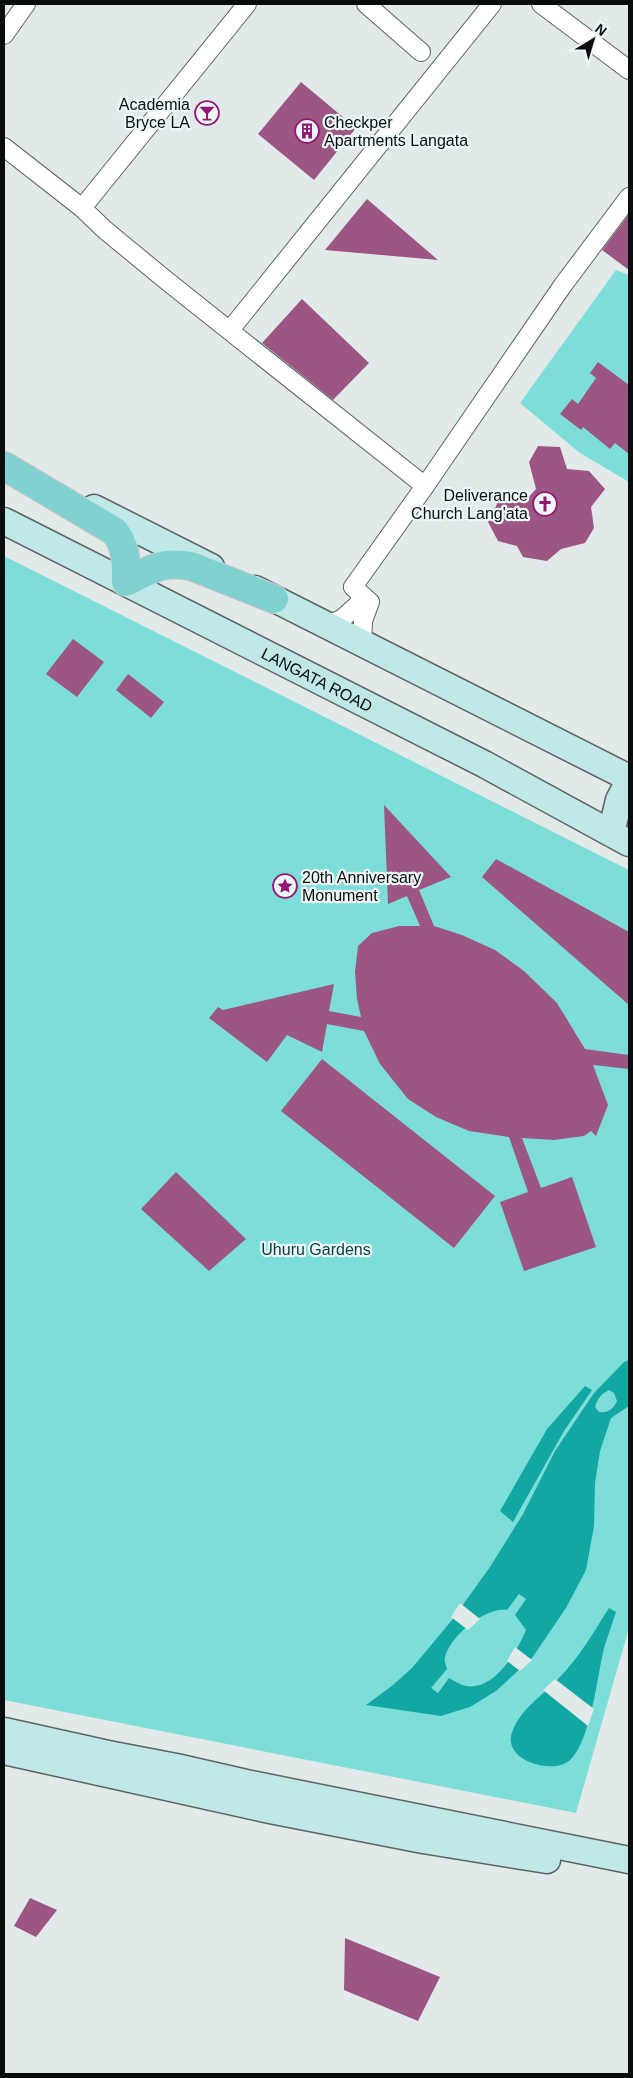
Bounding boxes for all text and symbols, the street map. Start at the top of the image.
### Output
north arrow [568,15,618,65]
text: N [592,20,610,39]
place label: Academia Bryce LA [119,96,190,131]
bar icon: Academia Bryce LA [194,100,220,126]
place label: Checkper Apartments Langata [324,114,468,149]
building icon: Checkper Apartments Langata [294,118,320,144]
place label: Deliverance Church Lang'ata [411,487,528,522]
church icon: Deliverance Church Lang'ata [532,491,558,517]
street label: LANGATA ROAD [259,644,375,715]
place label: 20th Anniversary Monument [302,869,421,904]
place icon: 20th Anniversary Monument [272,873,298,899]
park label: Uhuru Gardens [261,1241,371,1258]

